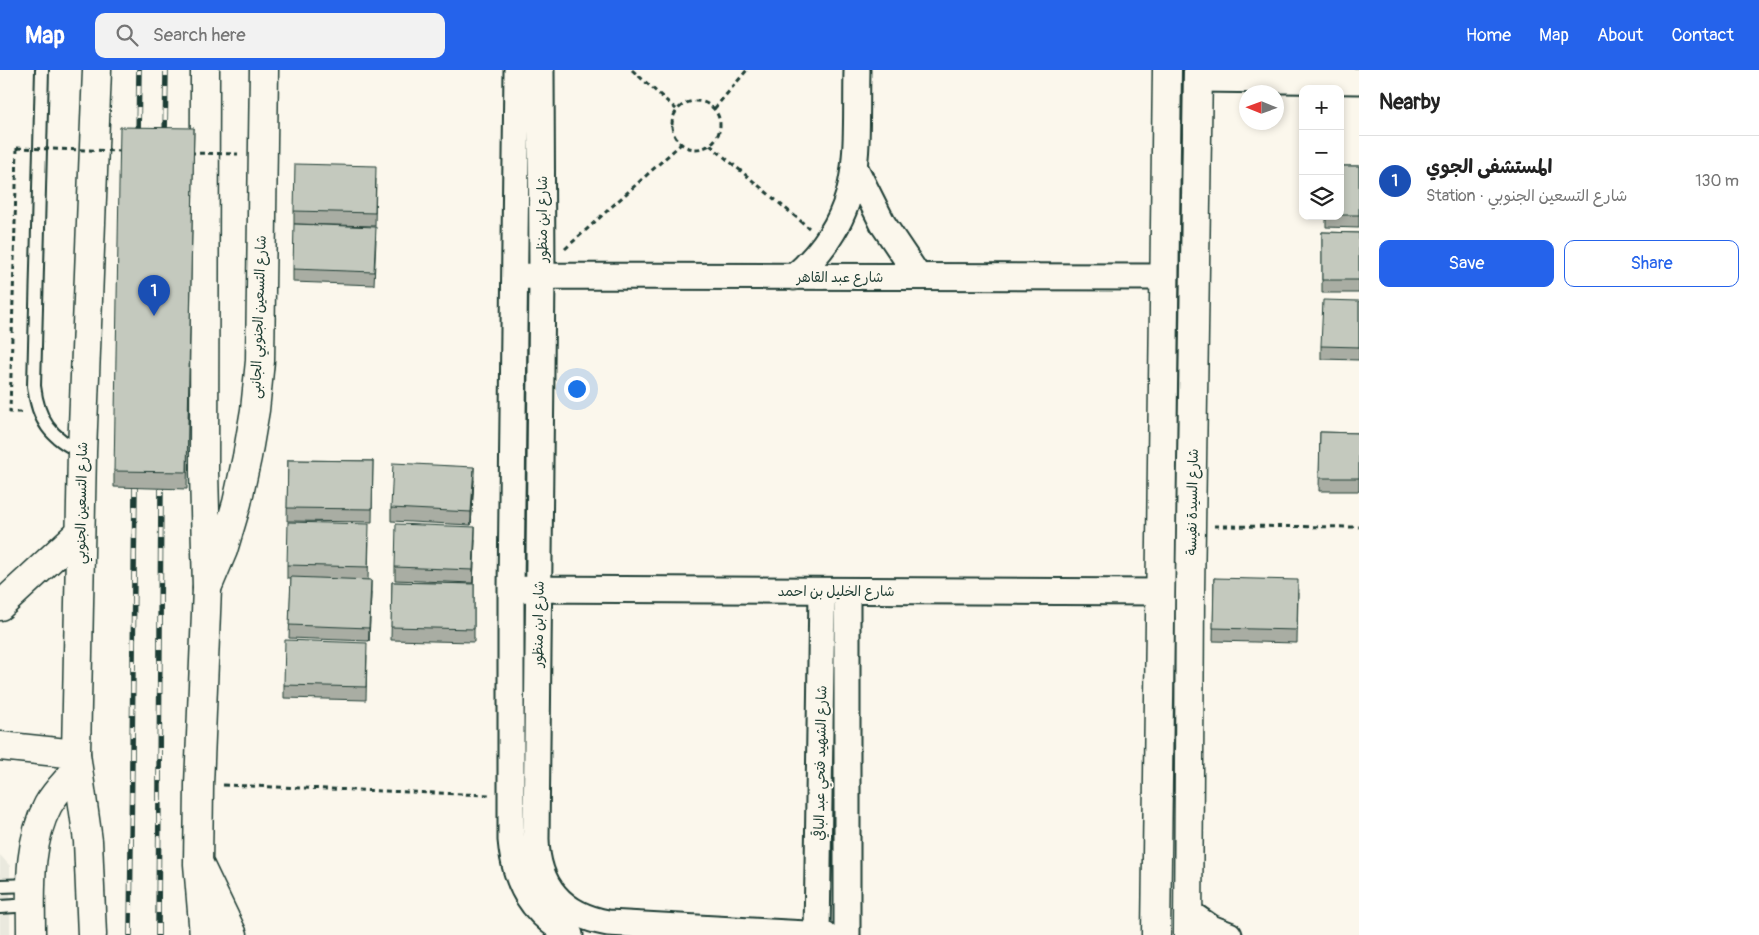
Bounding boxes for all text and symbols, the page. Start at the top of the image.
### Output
search box [95,13,445,58]
text: Map [25,21,65,50]
icon: search [113,21,141,49]
text: Search here [153,23,246,47]
text: Home [1466,24,1511,47]
text: Map [1539,24,1569,47]
text: About [1597,24,1643,47]
text: Contact [1671,24,1734,47]
north arrow [1239,85,1284,130]
map controls [1299,85,1344,220]
button: + [1299,85,1344,130]
text: Nearby [1379,89,1440,116]
button: − [1299,130,1344,175]
text: المستشفى الجوي [1426,155,1552,179]
text: 1 [1392,171,1398,191]
text: 130 m [1695,171,1739,191]
button: layers [1299,175,1344,220]
street label: شارع ابن منظور [534,176,552,263]
text: Station · شارع التسعين الجنوبي [1426,186,1627,206]
street label: شارع التسعين الجنوبي الجانبى [247,235,274,399]
button: Save [1379,240,1554,287]
button: Share [1564,240,1739,287]
street label: شارع عبد القاهر [796,269,883,287]
pin: 1 [138,275,170,316]
your location [564,376,590,402]
street label: شارع التسعين الجنوبي [72,442,95,564]
street label: شارع السيدة نفيسة [1183,448,1203,556]
street label: شارع ابن منظور [529,581,549,668]
street label: شارع الخليل بن احمد [777,583,895,601]
street label: شارع الشهيد فتحي عبد الباقي [811,685,834,841]

